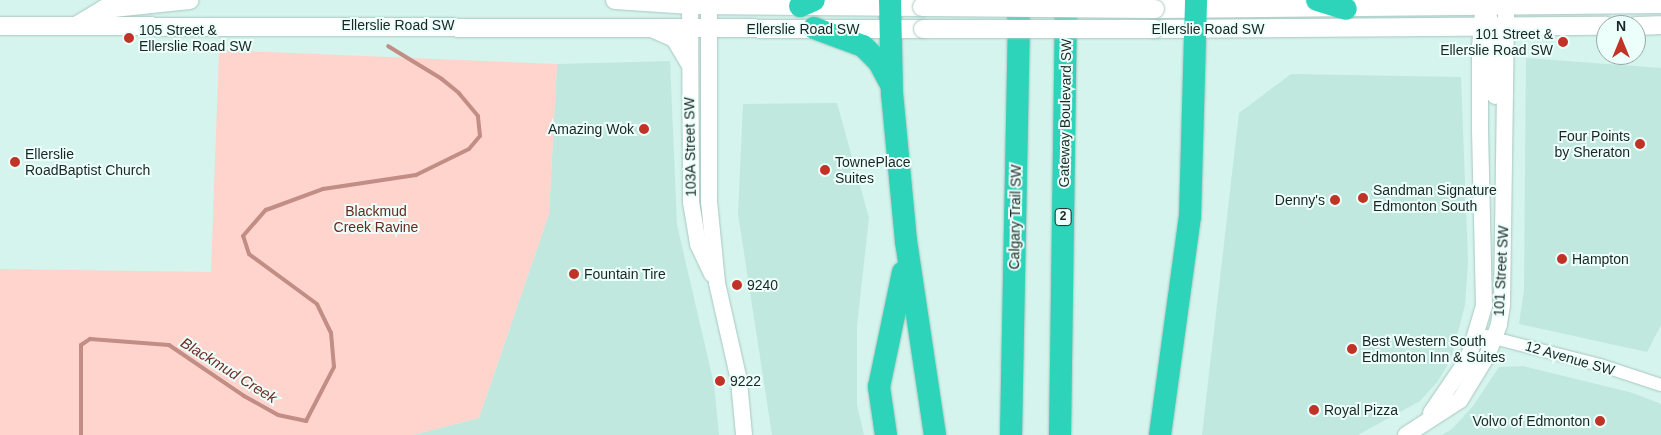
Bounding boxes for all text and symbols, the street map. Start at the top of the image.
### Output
north arrow [1596,15,1646,65]
street label: Ellerslie Road SW [342,17,454,33]
text: N [1616,18,1626,34]
street label: Ellerslie Road SW [747,21,859,37]
street label: Ellerslie Road SW [1152,21,1264,37]
place label: 105 Street & Ellerslie Road SW [139,22,252,54]
place label: 101 Street & Ellerslie Road SW [1440,26,1553,58]
marker: 105 Street & Ellerslie Road SW [123,32,135,44]
marker: 101 Street & Ellerslie Road SW [1557,36,1569,48]
street label: Gateway Boulevard SW [1055,39,1075,187]
street label: 103A Street SW [681,97,699,197]
place label: Amazing Wok [548,121,634,137]
marker: Amazing Wok [638,123,650,135]
place label: Four Points by Sheraton [1555,128,1630,160]
marker: Four Points by Sheraton [1634,138,1646,150]
place label: Ellerslie RoadBaptist Church [25,146,150,178]
place label: TownePlace Suites [835,154,910,186]
marker: Ellerslie RoadBaptist Church [9,156,21,168]
marker: TownePlace Suites [819,164,831,176]
street label: Calgary Trail SW [1006,164,1024,270]
place label: Sandman Signature Edmonton South [1373,182,1497,214]
place label: Denny's [1275,192,1325,208]
marker: Sandman Signature Edmonton South [1357,192,1369,204]
marker: Denny's [1329,194,1341,206]
park label: Blackmud Creek Ravine [334,203,418,236]
road number: 2 [1054,208,1072,226]
street label: 101 Street SW [1490,225,1512,317]
place label: Hampton [1572,251,1629,267]
marker: Hampton [1556,253,1568,265]
place label: Fountain Tire [584,266,666,282]
marker: Fountain Tire [568,268,580,280]
place label: 9240 [747,277,778,293]
marker: 9240 [731,279,743,291]
water label: Blackmud Creek [178,333,280,407]
place label: Best Western South Edmonton Inn & Suites [1362,333,1505,366]
street label: 12 Avenue SW [1523,337,1617,379]
marker: Best Western South Edmonton Inn & Suites [1346,343,1358,355]
place label: 9222 [730,373,761,389]
marker: 9222 [714,375,726,387]
place label: Royal Pizza [1324,402,1398,418]
marker: Royal Pizza [1308,404,1320,416]
place label: Volvo of Edmonton [1472,413,1590,429]
marker: Volvo of Edmonton [1594,415,1606,427]

